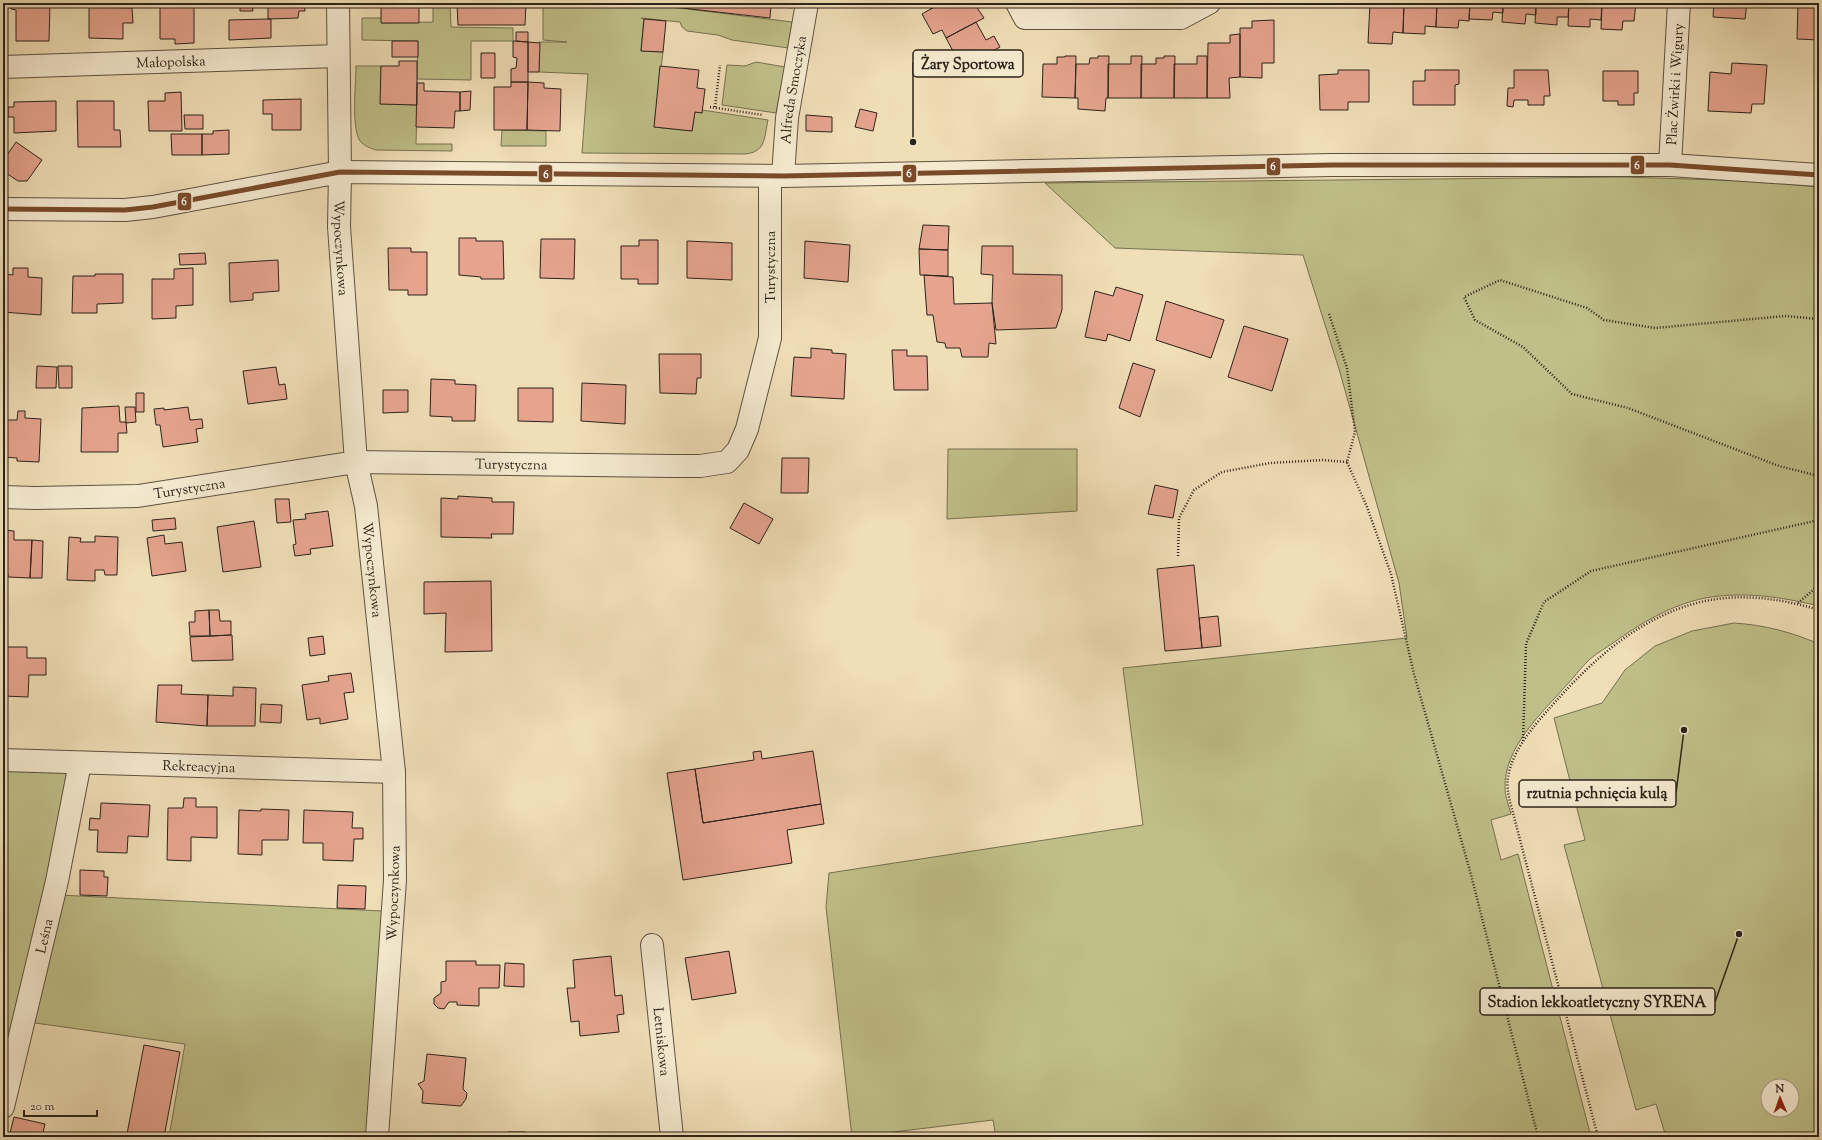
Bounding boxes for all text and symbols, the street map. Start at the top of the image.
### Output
street label: Plac Żwirki i Wigury [1663,23,1690,146]
street label: Alfreda Smoczyka [777,34,813,145]
callout: Żary Sportowa [913,50,1023,77]
street label: Małopolska [136,52,207,75]
text: Żary Sportowa [921,53,1015,76]
line badge: 6 [1630,155,1645,175]
line badge: 6 [1266,157,1281,176]
text: 6 [1634,158,1640,174]
text: 6 [1270,159,1276,175]
line badge: 6 [538,164,553,183]
line badge: 6 [902,164,917,183]
text: 6 [906,166,912,182]
text: 6 [543,167,549,183]
line badge: 6 [177,192,192,211]
text: 6 [181,194,187,210]
street label: Wypoczynkowa [327,200,352,297]
street label: Turystyczna [762,230,782,303]
street label: Turystyczna [475,456,548,476]
street label: Turystyczna [152,474,227,505]
street label: Wypoczynkowa [356,521,386,619]
street label: Rekreacyjna [162,757,236,779]
callout: rzutnia pchnięcia kulą [1519,780,1676,807]
text: rzutnia pchnięcia kulą [1527,784,1668,805]
street label: Wypoczynkowa [383,844,407,941]
street label: Leśna [32,916,60,956]
callout: Stadion lekkoatletyczny SYRENA [1480,988,1715,1015]
text: Stadion lekkoatletyczny SYRENA [1488,993,1707,1014]
street label: Letniskowa [647,1006,674,1078]
north arrow [1760,1078,1800,1118]
text: N [1774,1081,1785,1097]
scale bar [24,1092,97,1118]
text: 20 m [30,1098,55,1116]

